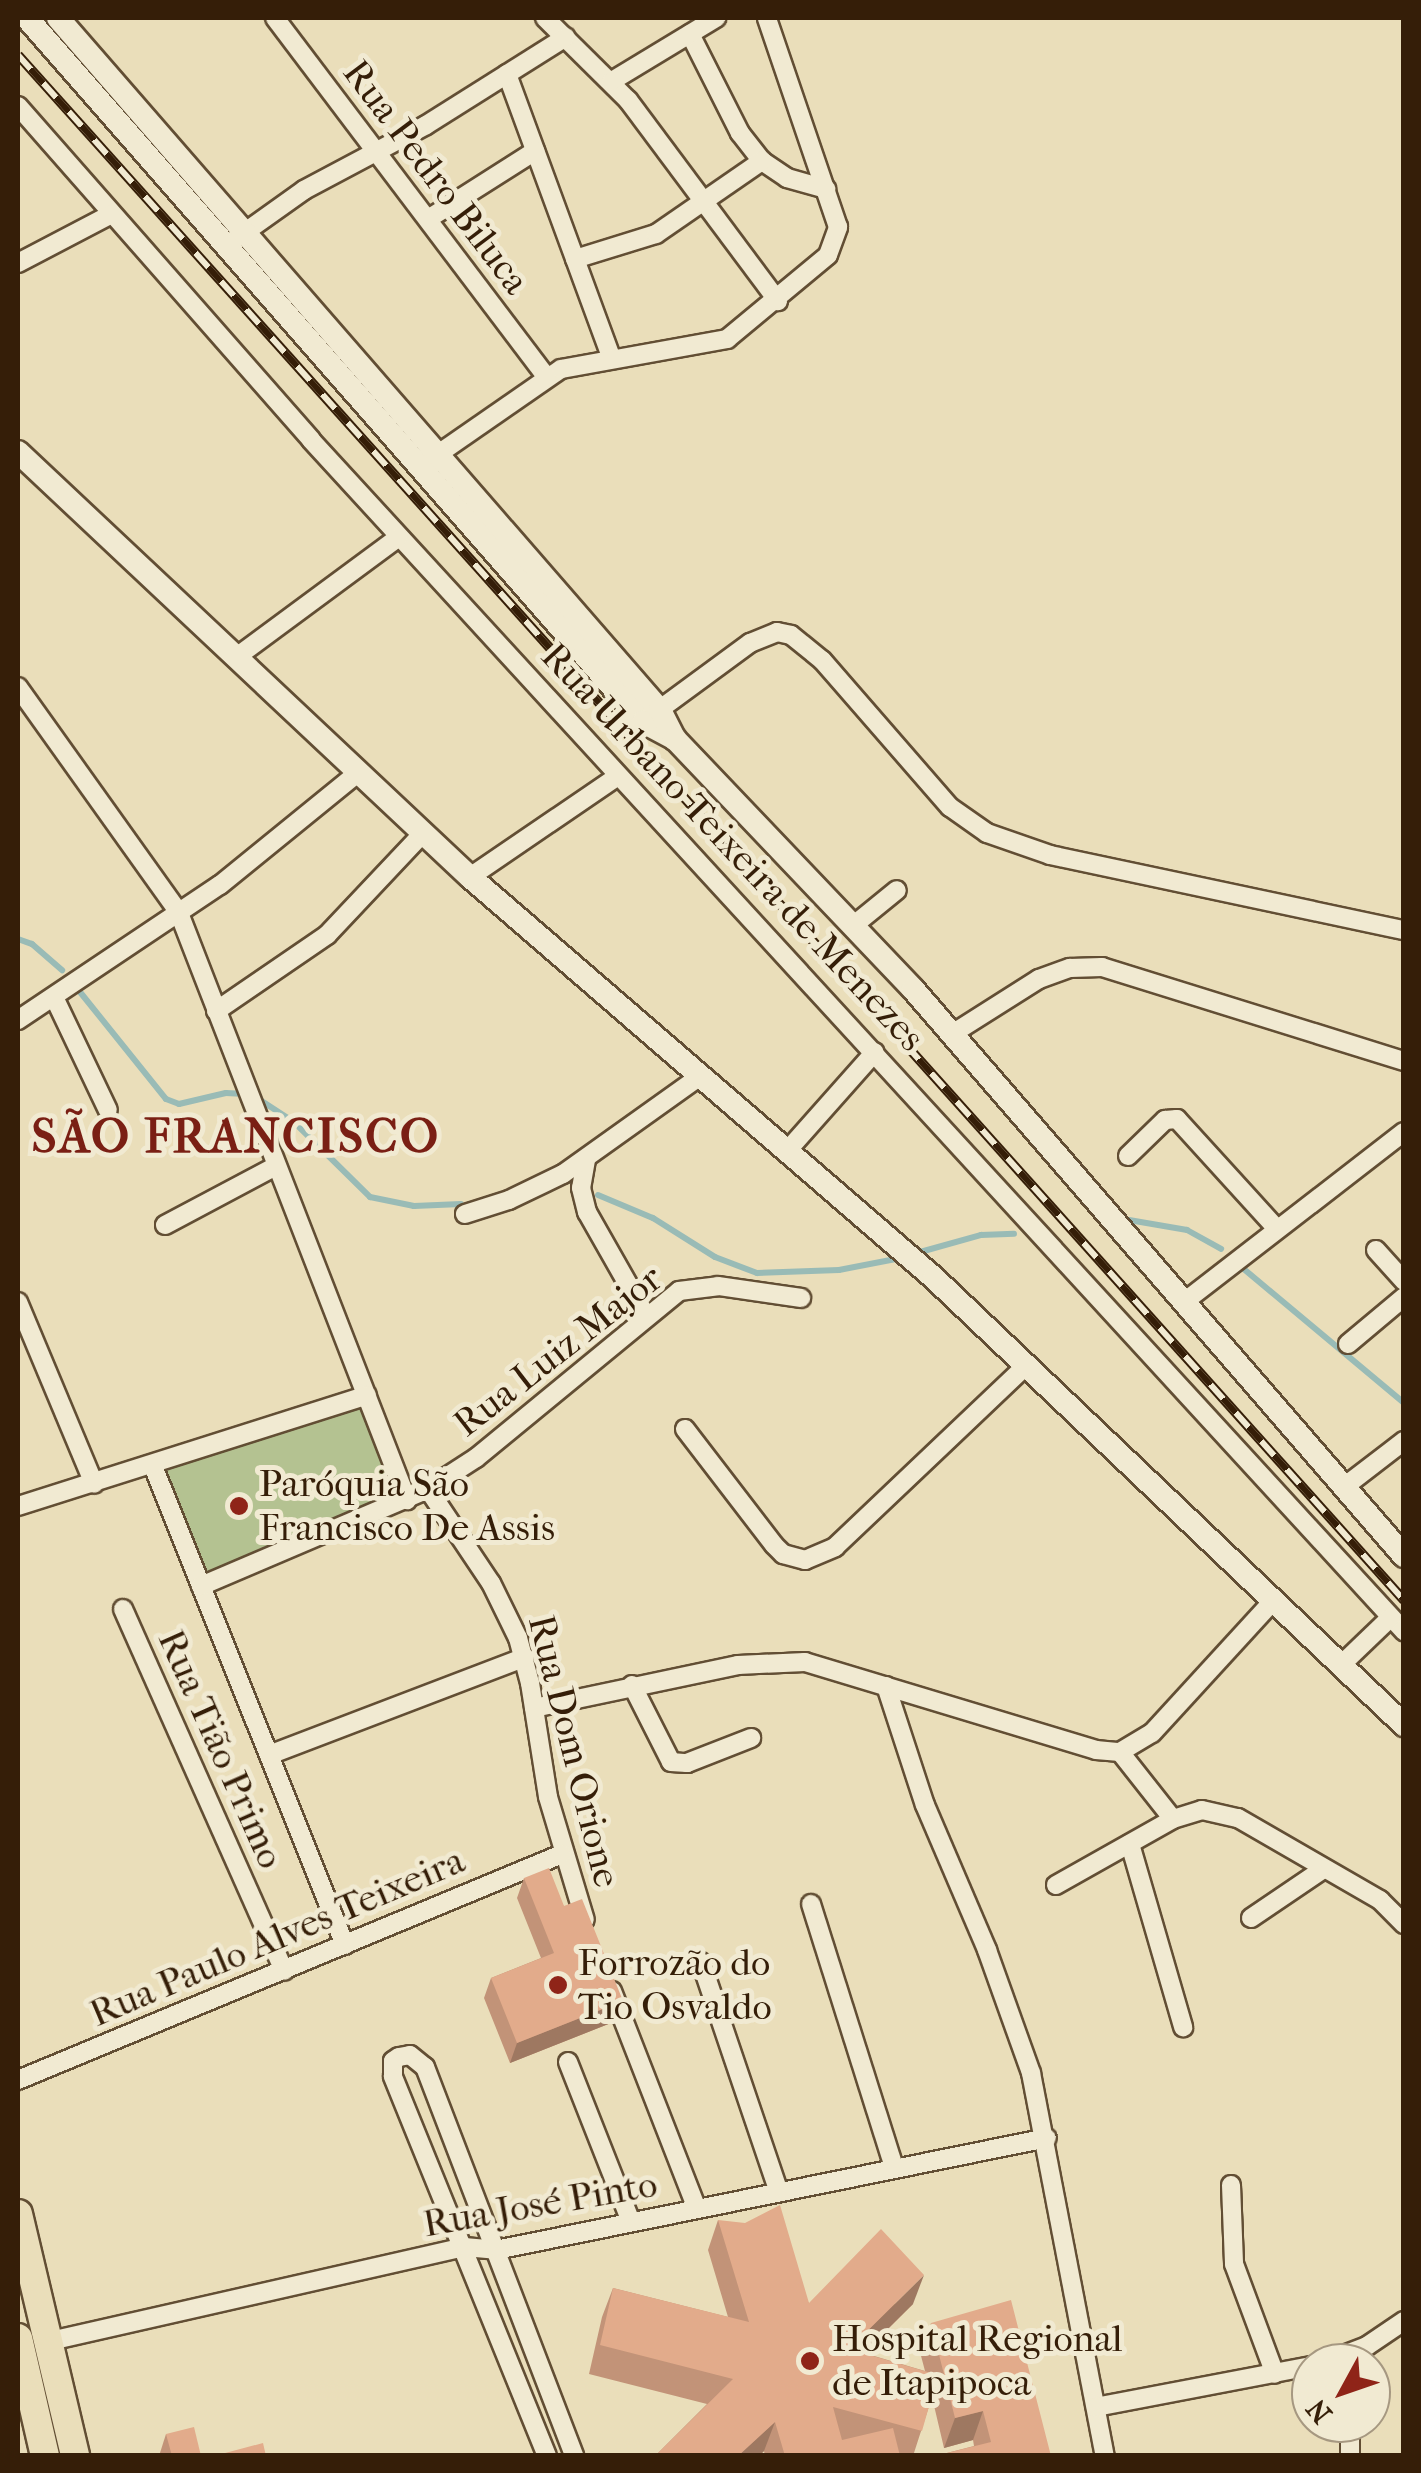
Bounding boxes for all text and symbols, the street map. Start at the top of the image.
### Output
street label: Rua Pedro Biluca [333,51,539,303]
street label: Rua Urbano Teixeira de Menezes [532,634,934,1060]
district label: SÃO FRANCISCO [31,1108,441,1166]
street label: Rua Luiz Major [445,1256,671,1446]
place label: Paróquia São Francisco De Assis [259,1461,555,1550]
marker: Paróquia São Francisco De Assis [228,1495,250,1517]
street label: Rua Dom Orione [518,1610,630,1892]
street label: Rua Tião Primo [148,1623,294,1875]
street label: Rua Paulo Alves Teixeira [83,1837,471,2037]
place label: Forrozão do Tio Osvaldo [578,1940,772,2030]
marker: Forrozão do Tio Osvaldo [547,1974,569,1996]
street label: Rua José Pinto [419,2161,661,2247]
place label: Hospital Regional de Itapipoca [832,2316,1123,2406]
north arrow [1291,2343,1391,2443]
marker: Hospital Regional de Itapipoca [797,2348,823,2374]
text: N [1300,2393,1339,2430]

